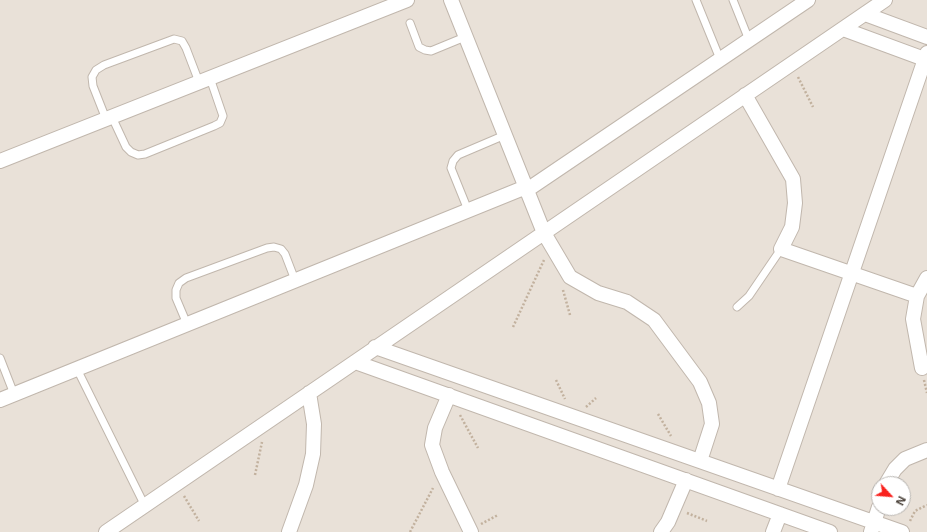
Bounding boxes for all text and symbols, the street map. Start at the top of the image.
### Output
north arrow [871,476,911,516]
text: N [893,494,910,508]

